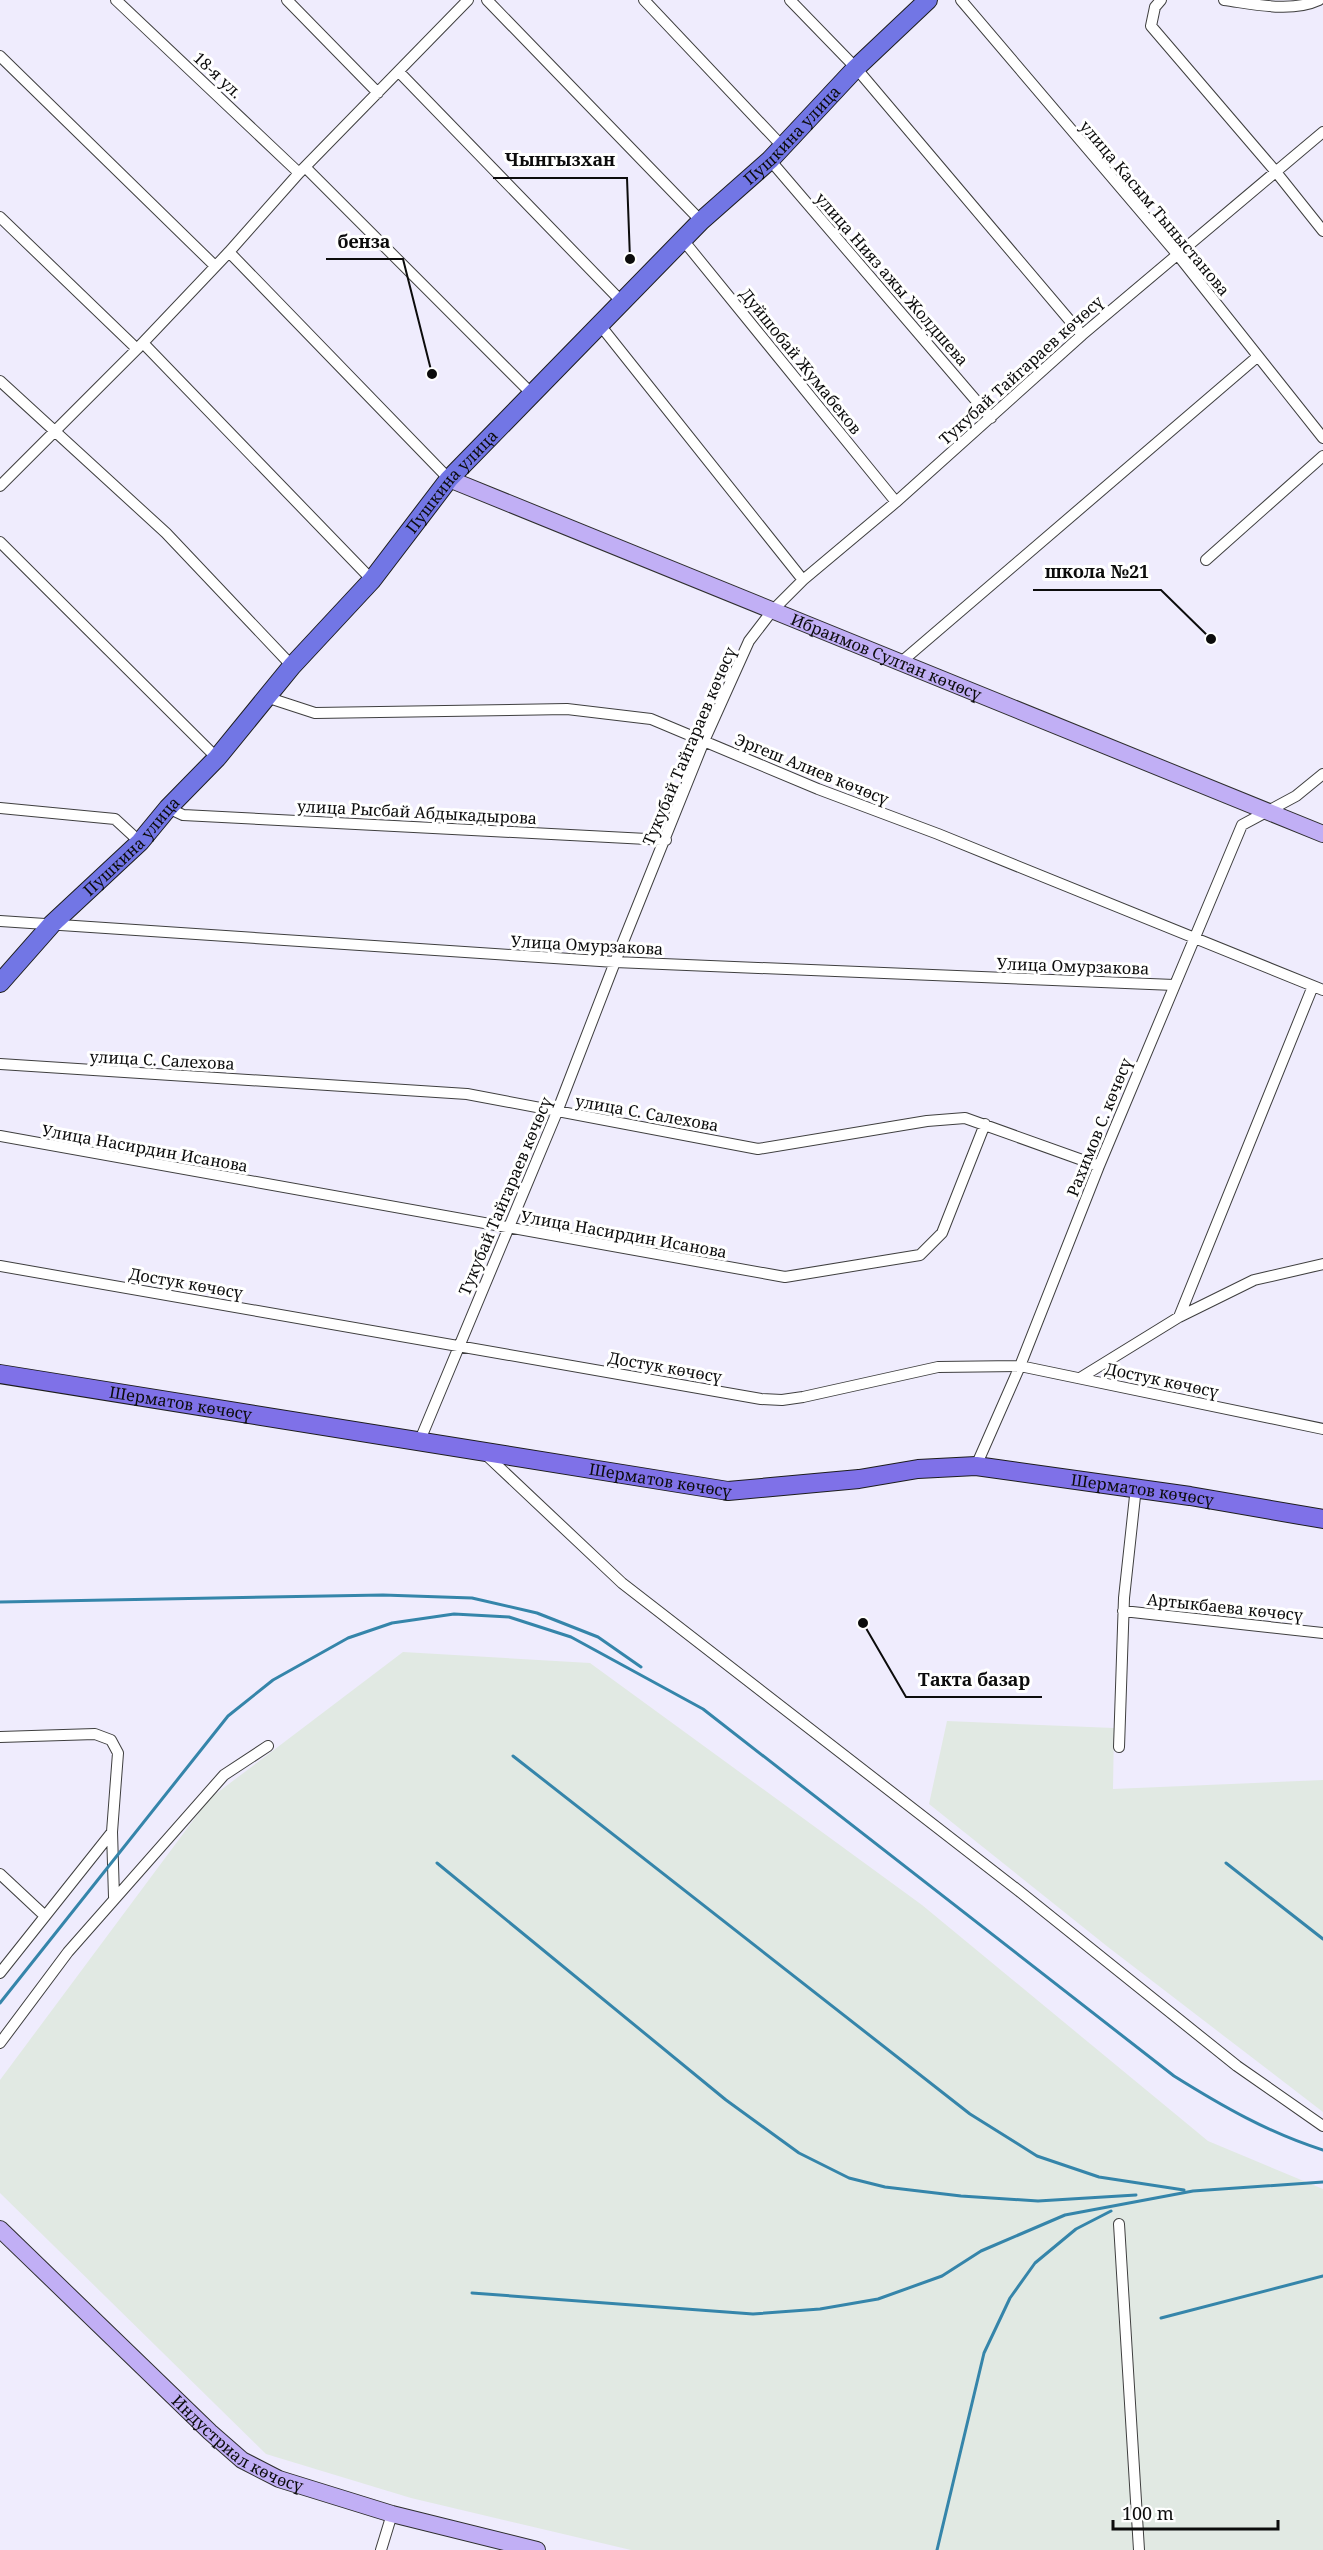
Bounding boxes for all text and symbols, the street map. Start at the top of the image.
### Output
street label: 18-я ул. [189,47,247,103]
street label: Пушкина улица [739,81,845,190]
street label: улица Касым Тыныстанова [1075,116,1235,300]
callout: Чынгызхан [493,142,627,178]
text: Чынгызхан [505,147,615,171]
street label: улица Нияз ажы Жолдшева [810,187,974,371]
callout: бенза [326,223,403,259]
text: бенза [338,229,391,253]
street label: Дуйшобай Жумабеков [735,283,867,439]
street label: Тукубай Тайгараев көчөсү [934,290,1108,450]
street label: Пушкина улица [401,425,502,538]
callout: школа №21 [1033,554,1161,590]
text: школа №21 [1045,559,1149,583]
street label: Ибраимов Султан көчөсү [788,608,986,706]
street label: Тукубай Тайгараев көчөсү [637,643,741,849]
street label: Эргеш Алиев көчөсү [732,728,893,810]
street label: Пушкина улица [78,792,184,901]
street label: улица Рысбай Абдыкадырова [296,795,538,829]
street label: Улица Омурзакова [510,930,664,960]
street label: Улица Омурзакова [996,952,1150,980]
street label: улица С. Салехова [89,1045,235,1075]
street label: Рахимов С. көчөсү [1061,1054,1137,1200]
street label: улица С. Салехова [574,1090,720,1136]
street label: Тукубай Тайгараев көчөсү [453,1093,557,1299]
street label: Улица Насирдин Исанова [40,1119,250,1177]
street label: Улица Насирдин Исанова [519,1205,729,1263]
street label: Достук көчөсү [127,1262,245,1304]
street label: Достук көчөсү [606,1346,724,1388]
street label: Достук көчөсү [1103,1357,1221,1403]
street label: Шерматов көчөсү [108,1381,254,1425]
street label: Шерматов көчөсү [588,1458,734,1503]
street label: Шерматов көчөсү [1070,1468,1216,1511]
street label: Артыкбаева көчөсү [1146,1588,1305,1626]
callout: Такта базар [906,1661,1042,1697]
text: Такта базар [918,1667,1030,1691]
street label: Индустриал көчөсү [167,2390,307,2497]
scale bar [1113,2493,1278,2531]
text: 100 m [1122,2501,1174,2525]

